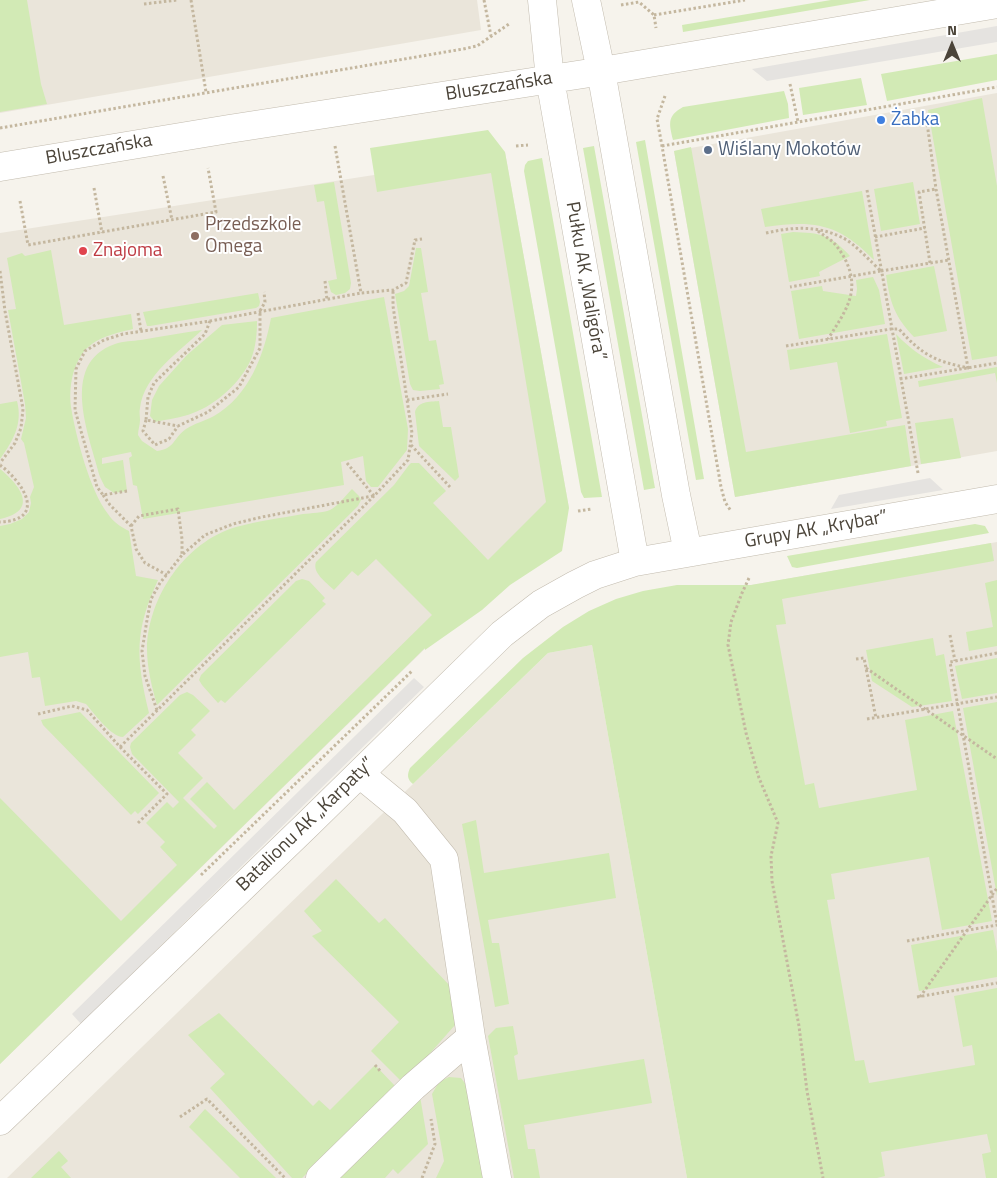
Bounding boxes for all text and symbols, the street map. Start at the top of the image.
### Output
text: N [947,19,957,40]
north arrow [927,20,977,70]
street label: Bluszczańska [444,67,554,107]
place label: Żabka [891,109,939,131]
marker: Żabka [875,114,887,126]
street label: Bluszczańska [44,129,154,171]
place label: Wiślany Mokotów [718,139,861,161]
marker: Wiślany Mokotów [702,144,714,156]
street label: Pułku AK „Waligóra” [560,200,610,362]
place label: Przedszkole Omega [205,214,301,258]
marker: Przedszkole Omega [189,230,201,242]
place label: Znajoma [93,240,162,262]
marker: Znajoma [77,245,89,257]
street label: Grupy AK „Krybar” [743,506,889,554]
street label: Batalionu AK „Karpaty” [232,753,380,897]

